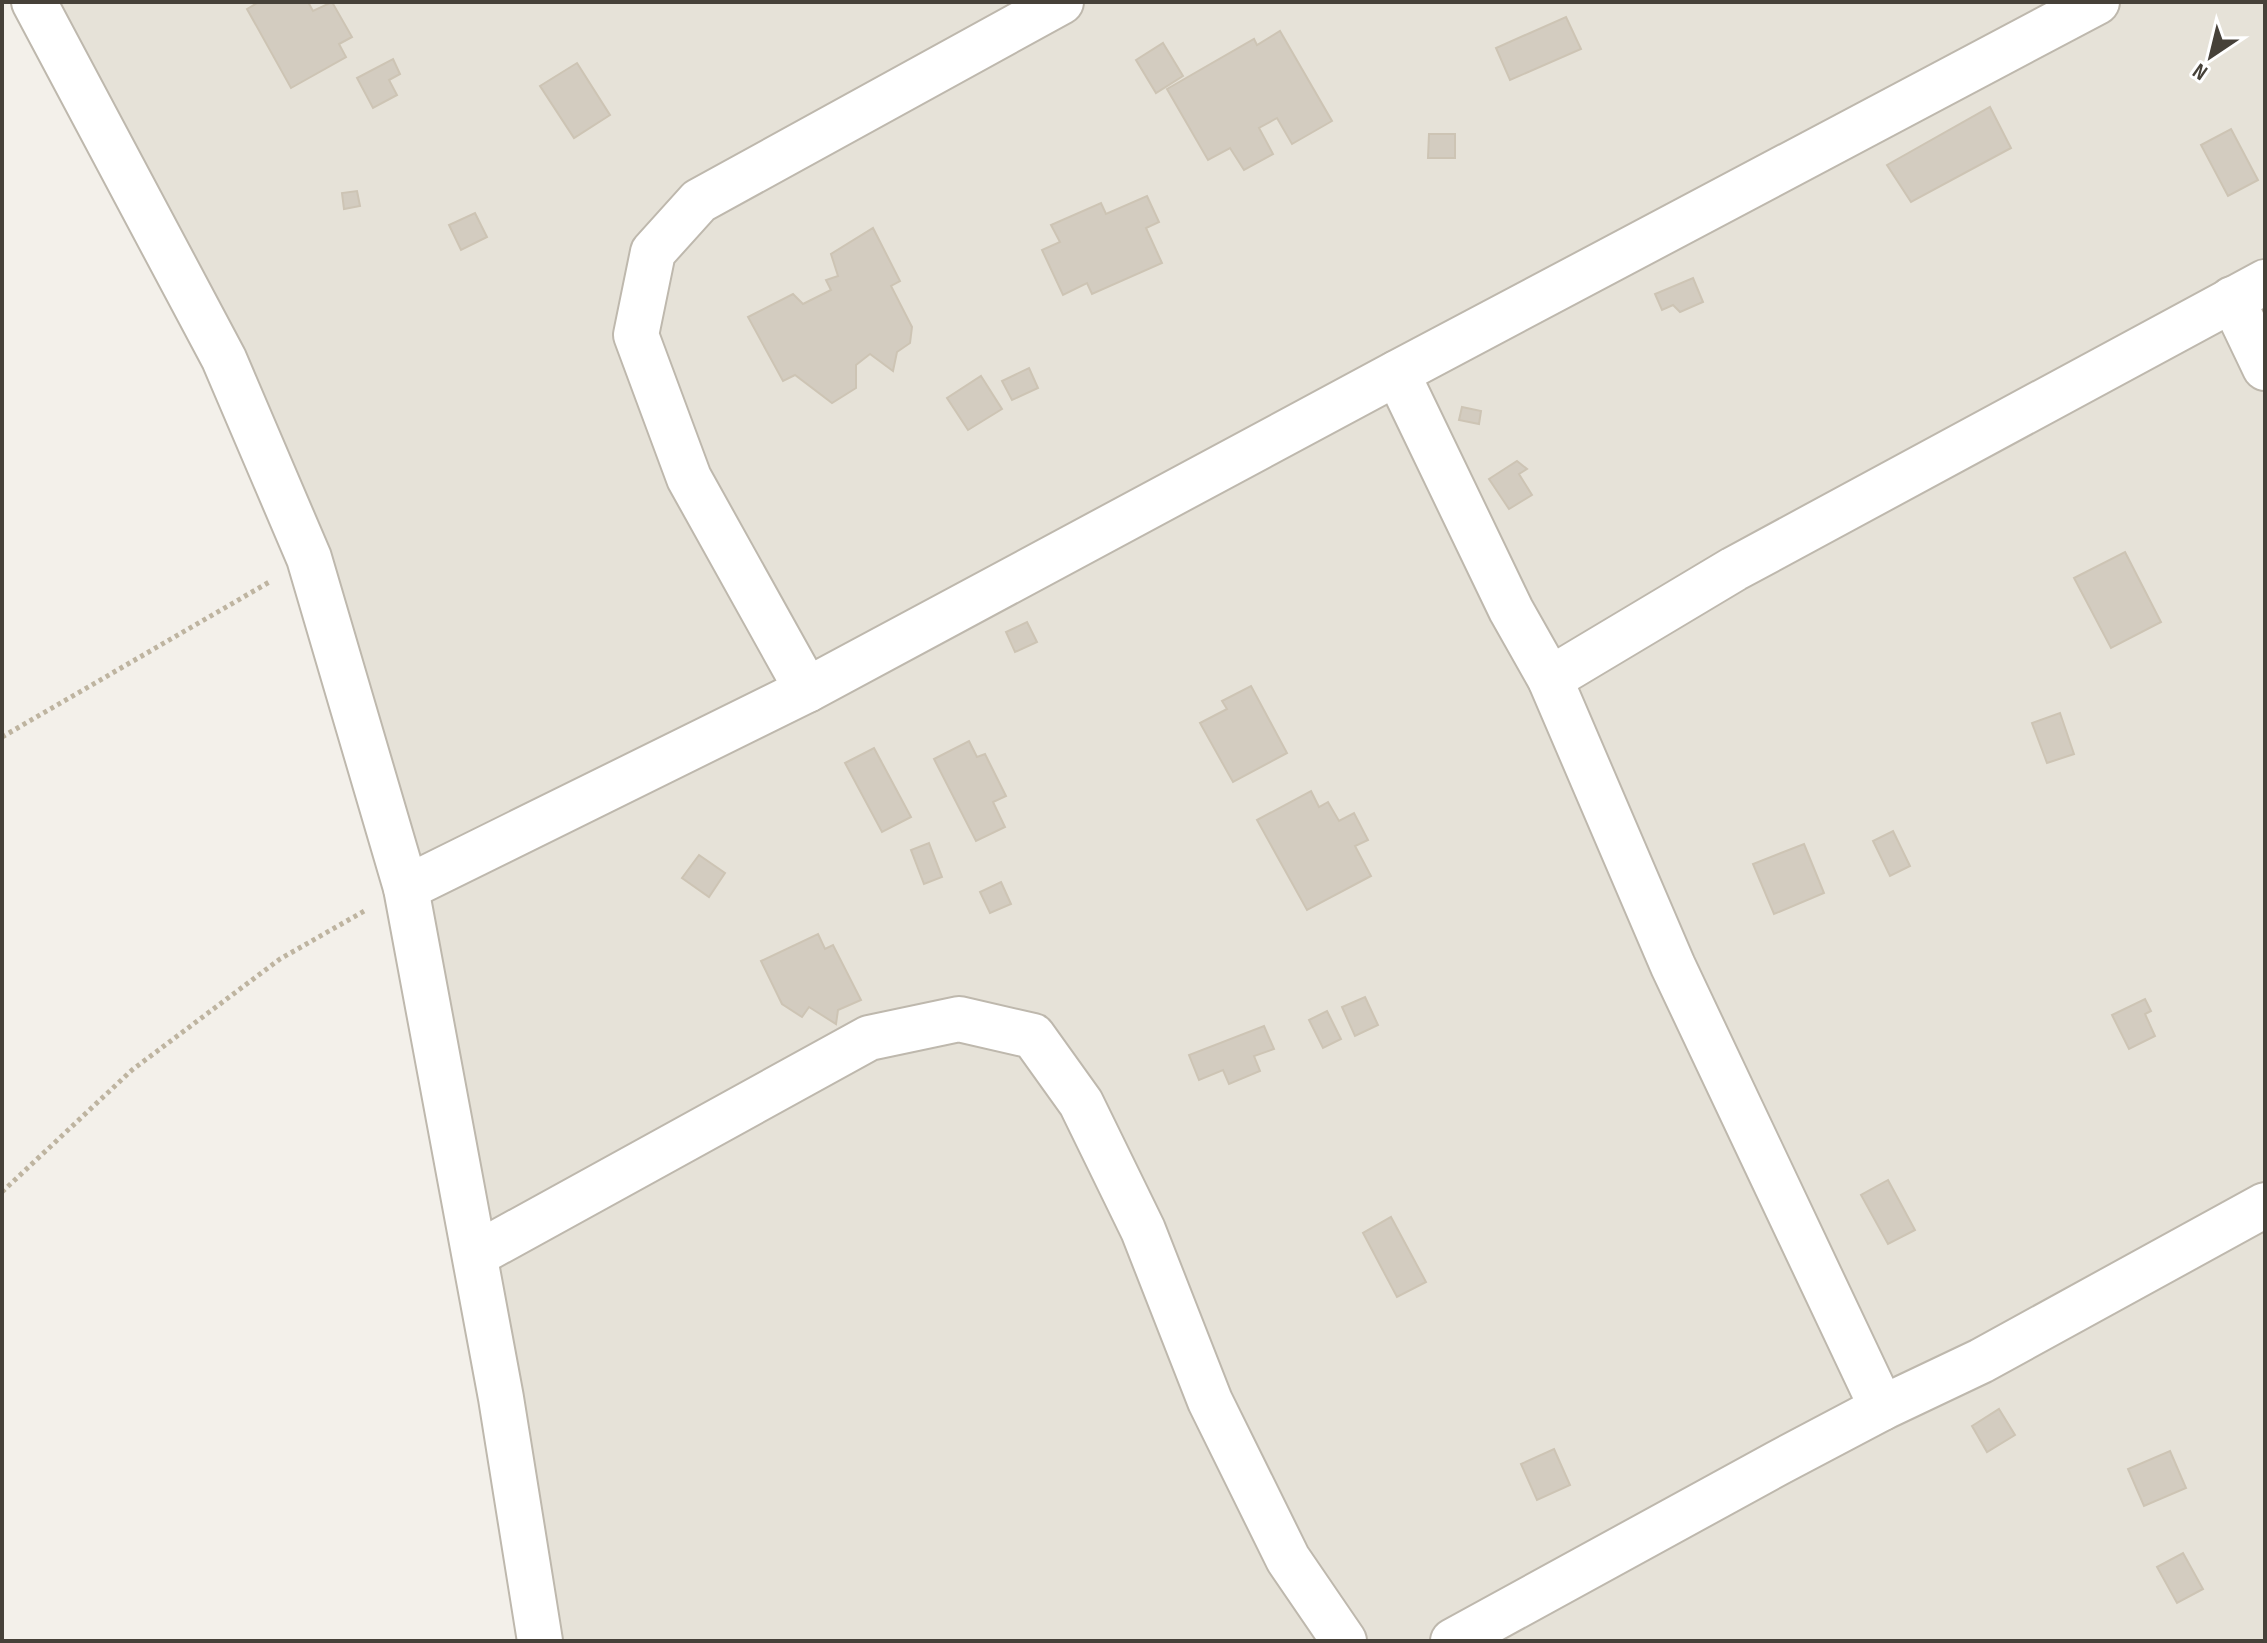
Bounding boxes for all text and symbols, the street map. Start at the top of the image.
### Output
north arrow [2171,16,2251,96]
text: N [2188,57,2213,86]

